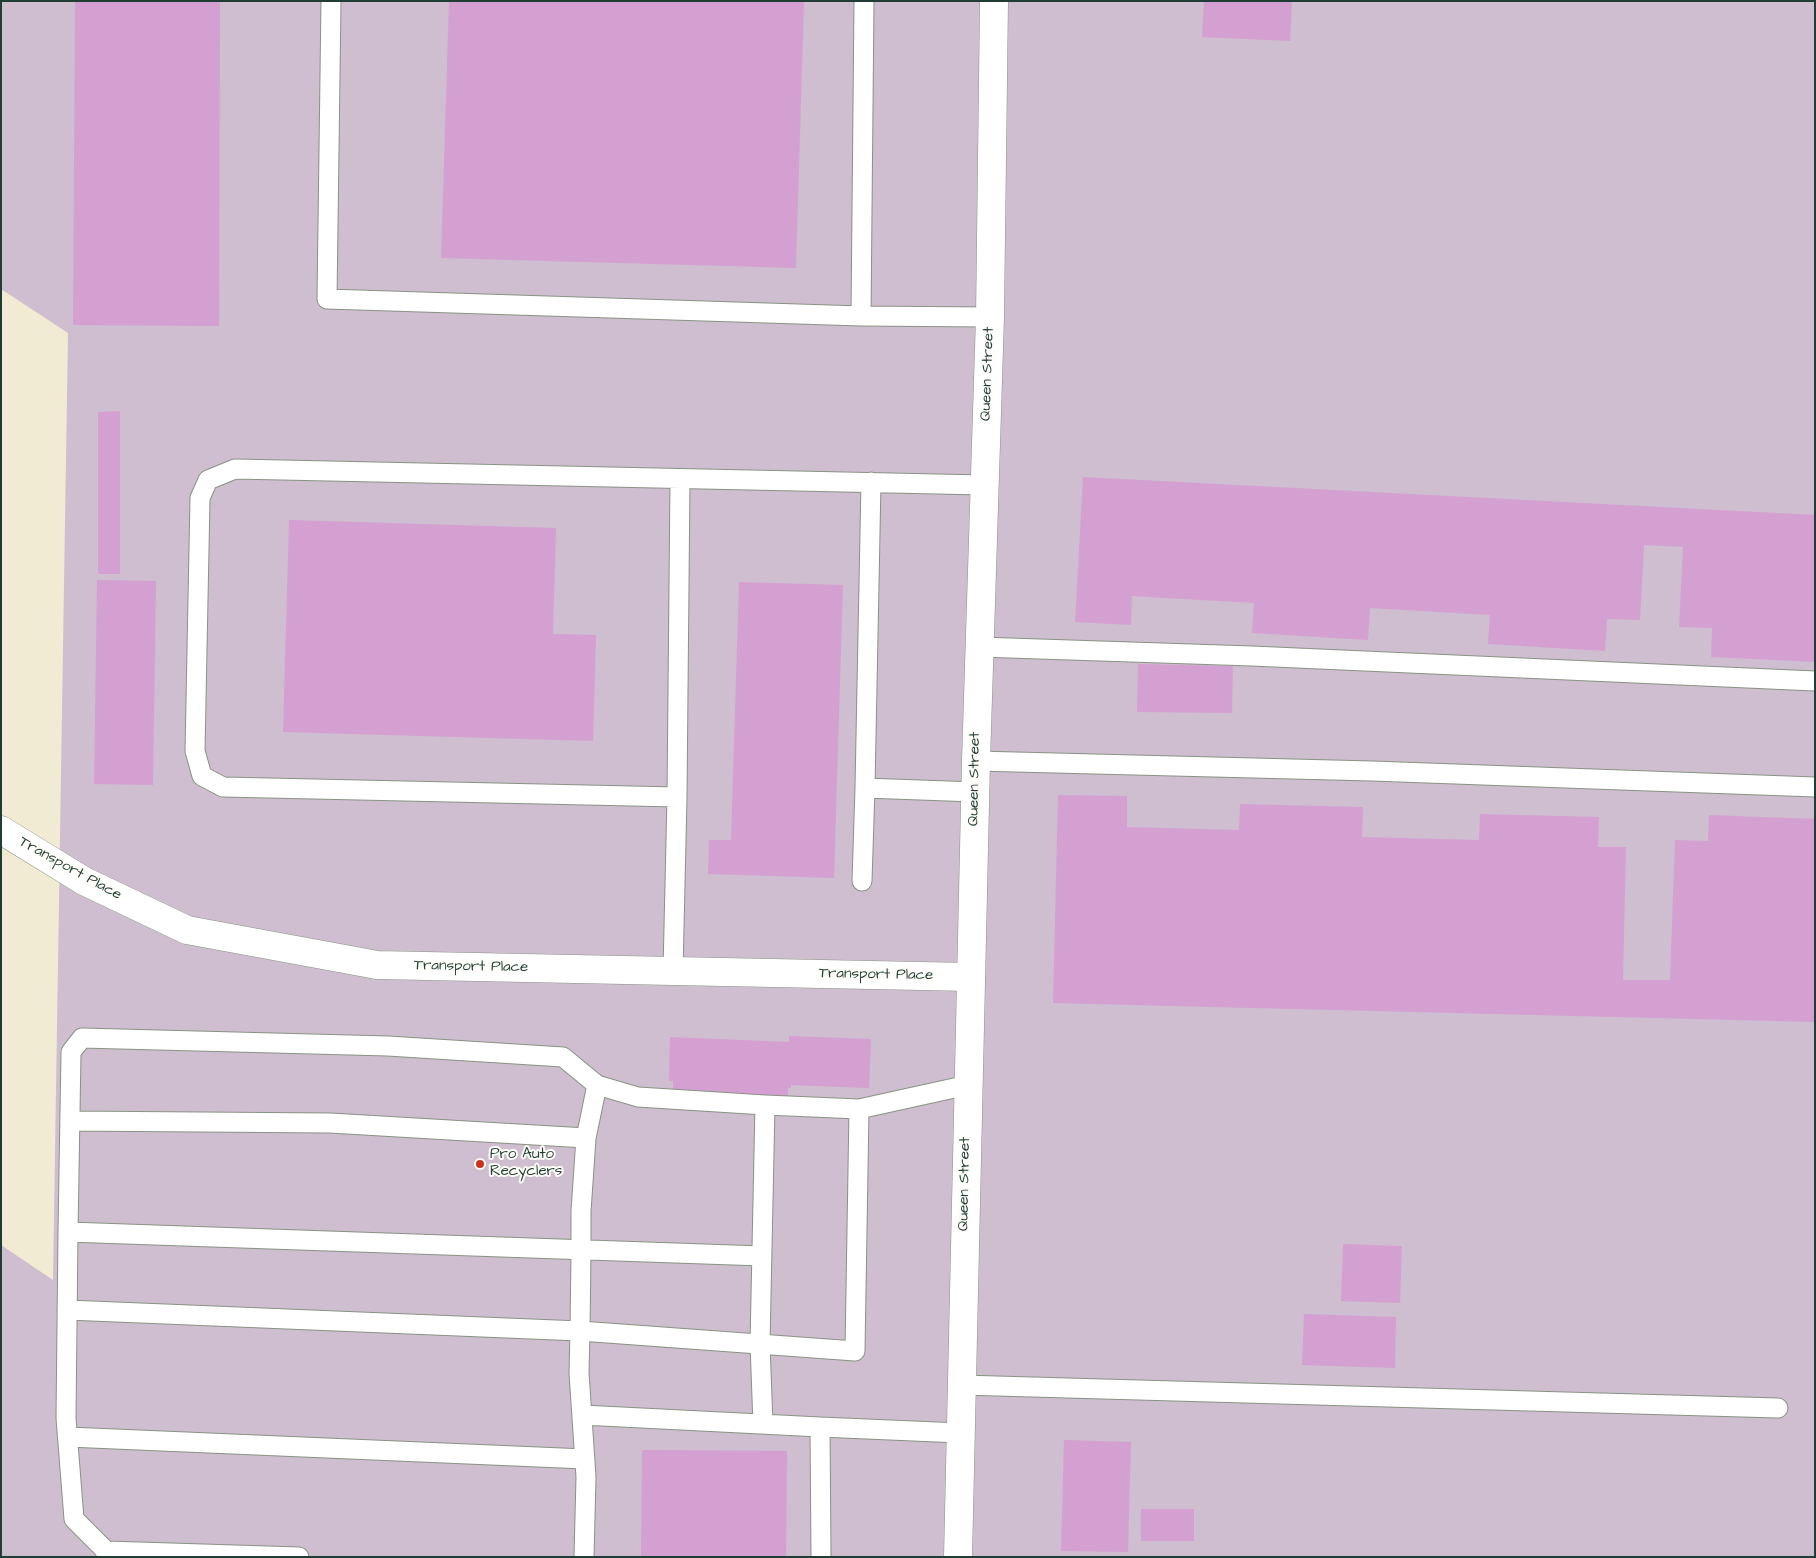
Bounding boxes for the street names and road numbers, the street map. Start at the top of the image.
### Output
street label: Queen Street [977,327,999,421]
street label: Queen Street [965,732,985,826]
street label: Transport Place [16,833,124,905]
street label: Transport Place [414,957,528,977]
street label: Transport Place [819,965,933,985]
street label: Queen Street [955,1137,975,1231]

